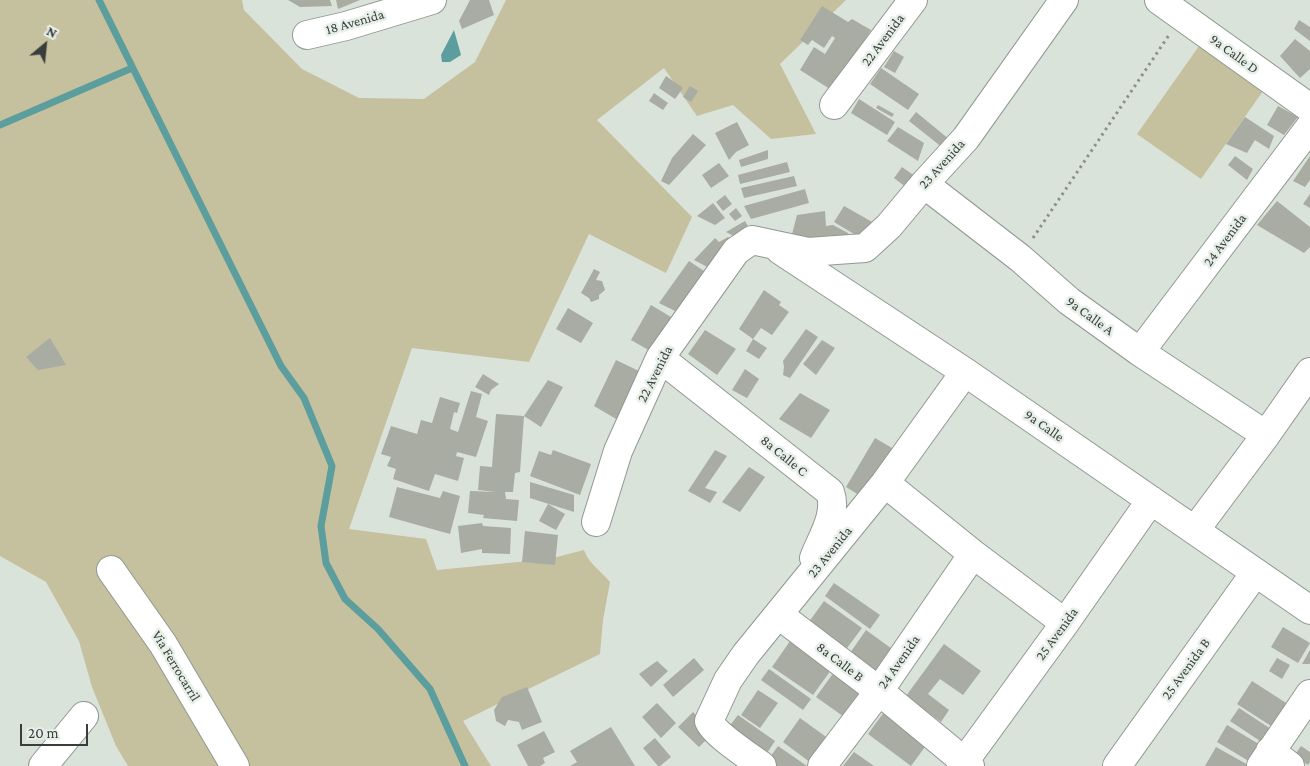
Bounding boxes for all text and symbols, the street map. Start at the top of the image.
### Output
street label: 18 Avenida [324,6,386,38]
street label: 22 Avenida [858,11,908,69]
north arrow [20,20,70,70]
text: N [44,22,60,41]
street label: 9a Calle D [1206,31,1262,77]
street label: 23 Avenida [915,136,969,192]
street label: 24 Avenida [1200,210,1250,270]
street label: 9a Calle A [1063,293,1117,339]
street label: 22 Avenida [634,343,676,405]
street label: 9a Calle [1021,406,1067,446]
street label: 8a Calle C [757,432,811,480]
street label: 23 Avenida [804,523,856,581]
street label: 25 Avenida [1032,604,1082,664]
street label: Via Ferrocarril [148,628,204,704]
street label: 24 Avenida [874,632,924,692]
street label: 25 Avenida B [1158,635,1214,703]
street label: 8a Calle B [813,639,867,685]
scale bar [22,714,90,746]
text: 20 m [28,725,59,741]

